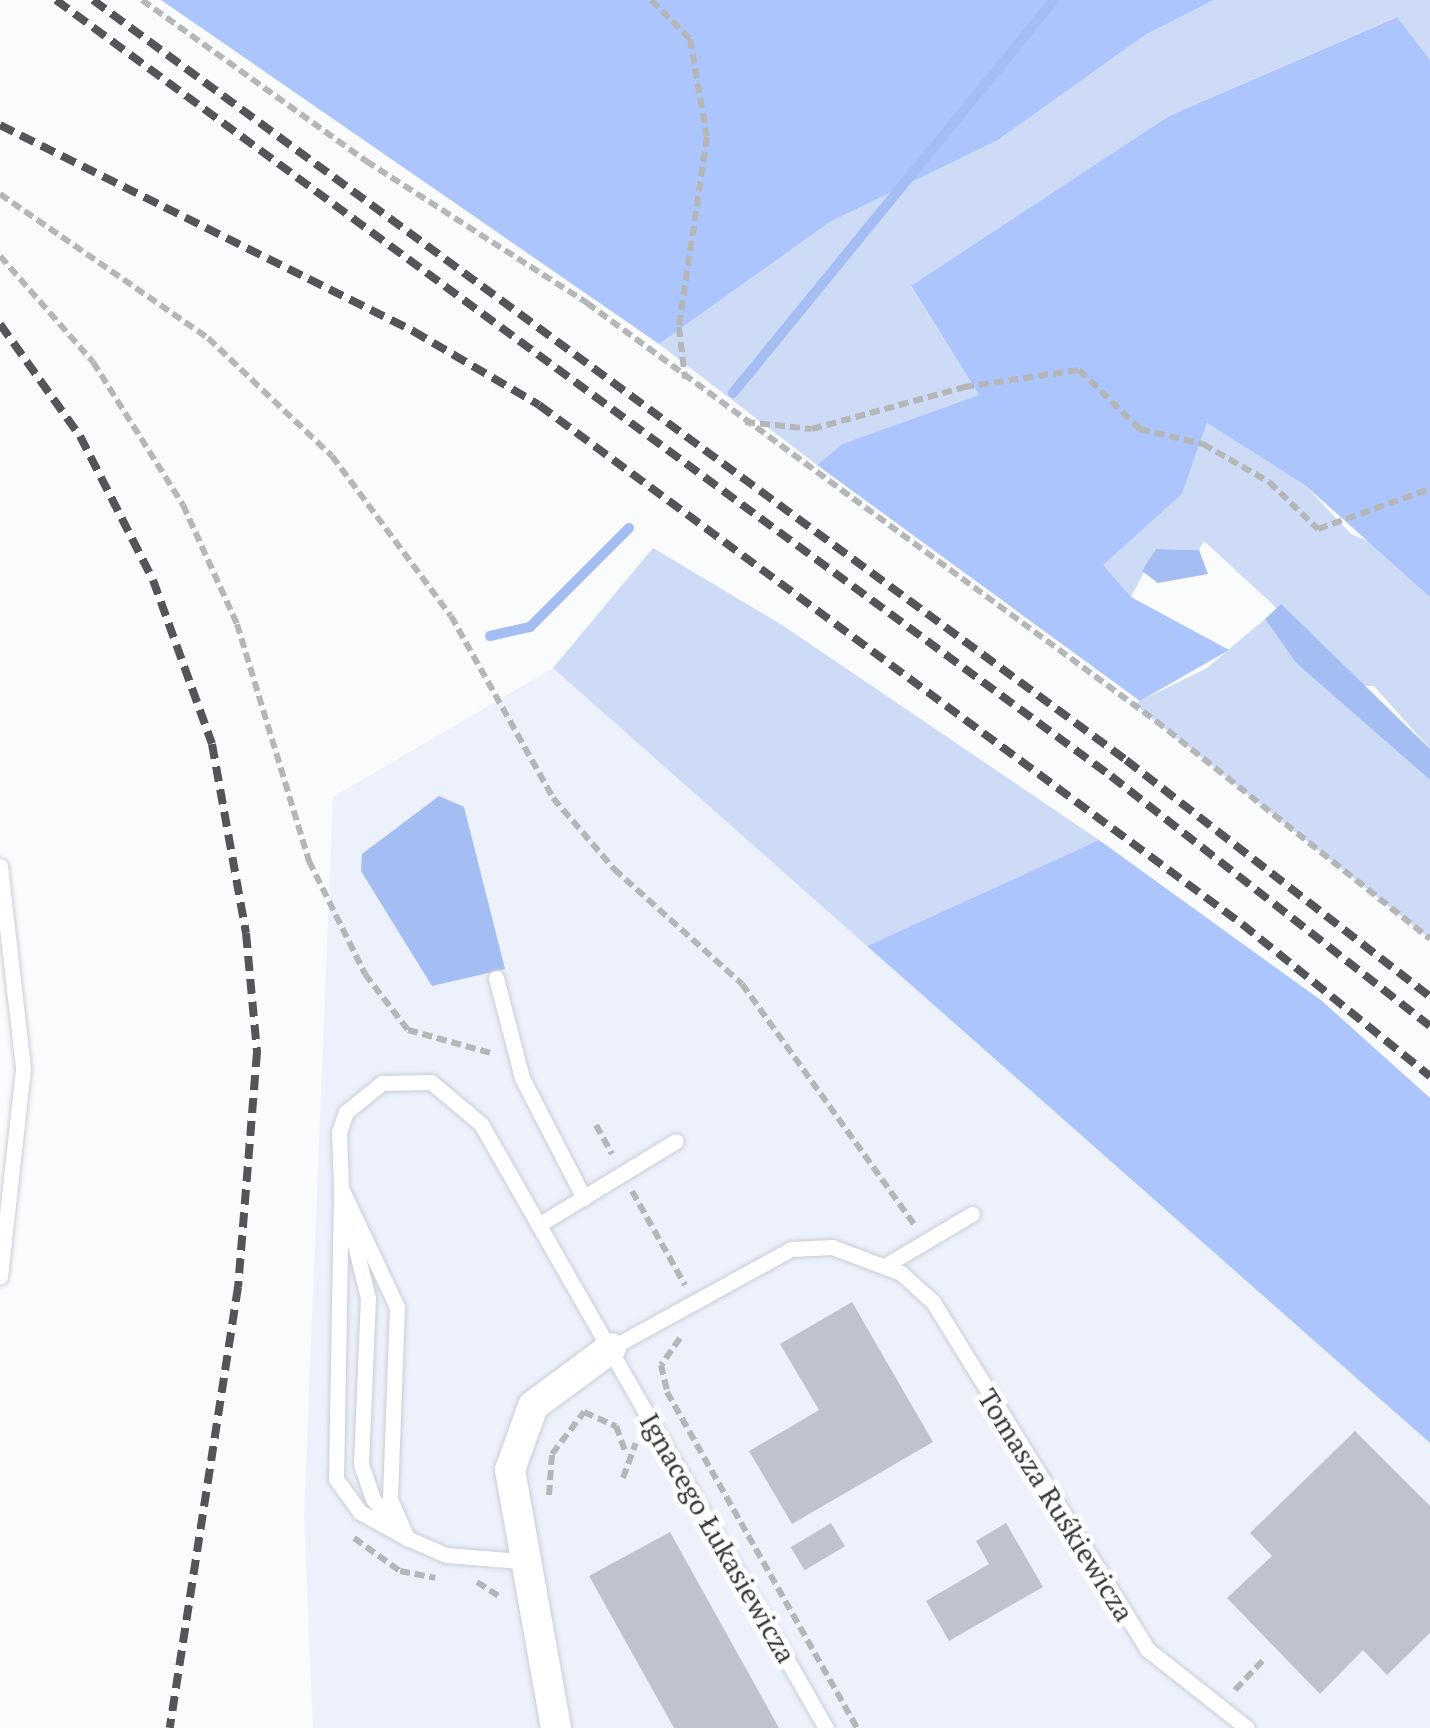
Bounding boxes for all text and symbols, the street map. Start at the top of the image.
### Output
street label: Tomasza Ruśkiewicza [971,1382,1141,1628]
street label: Ignacego Łukasiewicza [633,1407,803,1669]

